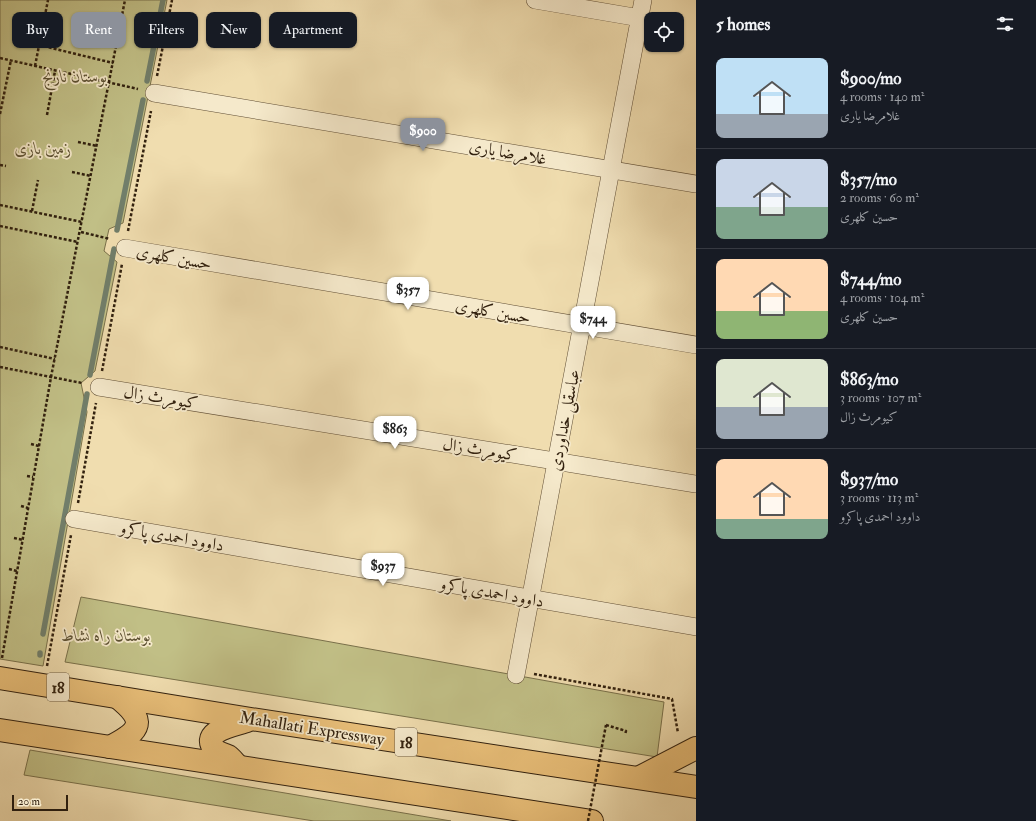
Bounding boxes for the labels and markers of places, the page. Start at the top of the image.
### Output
pin: $900 [399,118,447,152]
pin: $357 [384,277,432,311]
pin: $744 [569,306,617,340]
pin: $863 [371,416,419,450]
pin: $937 [359,553,407,587]

